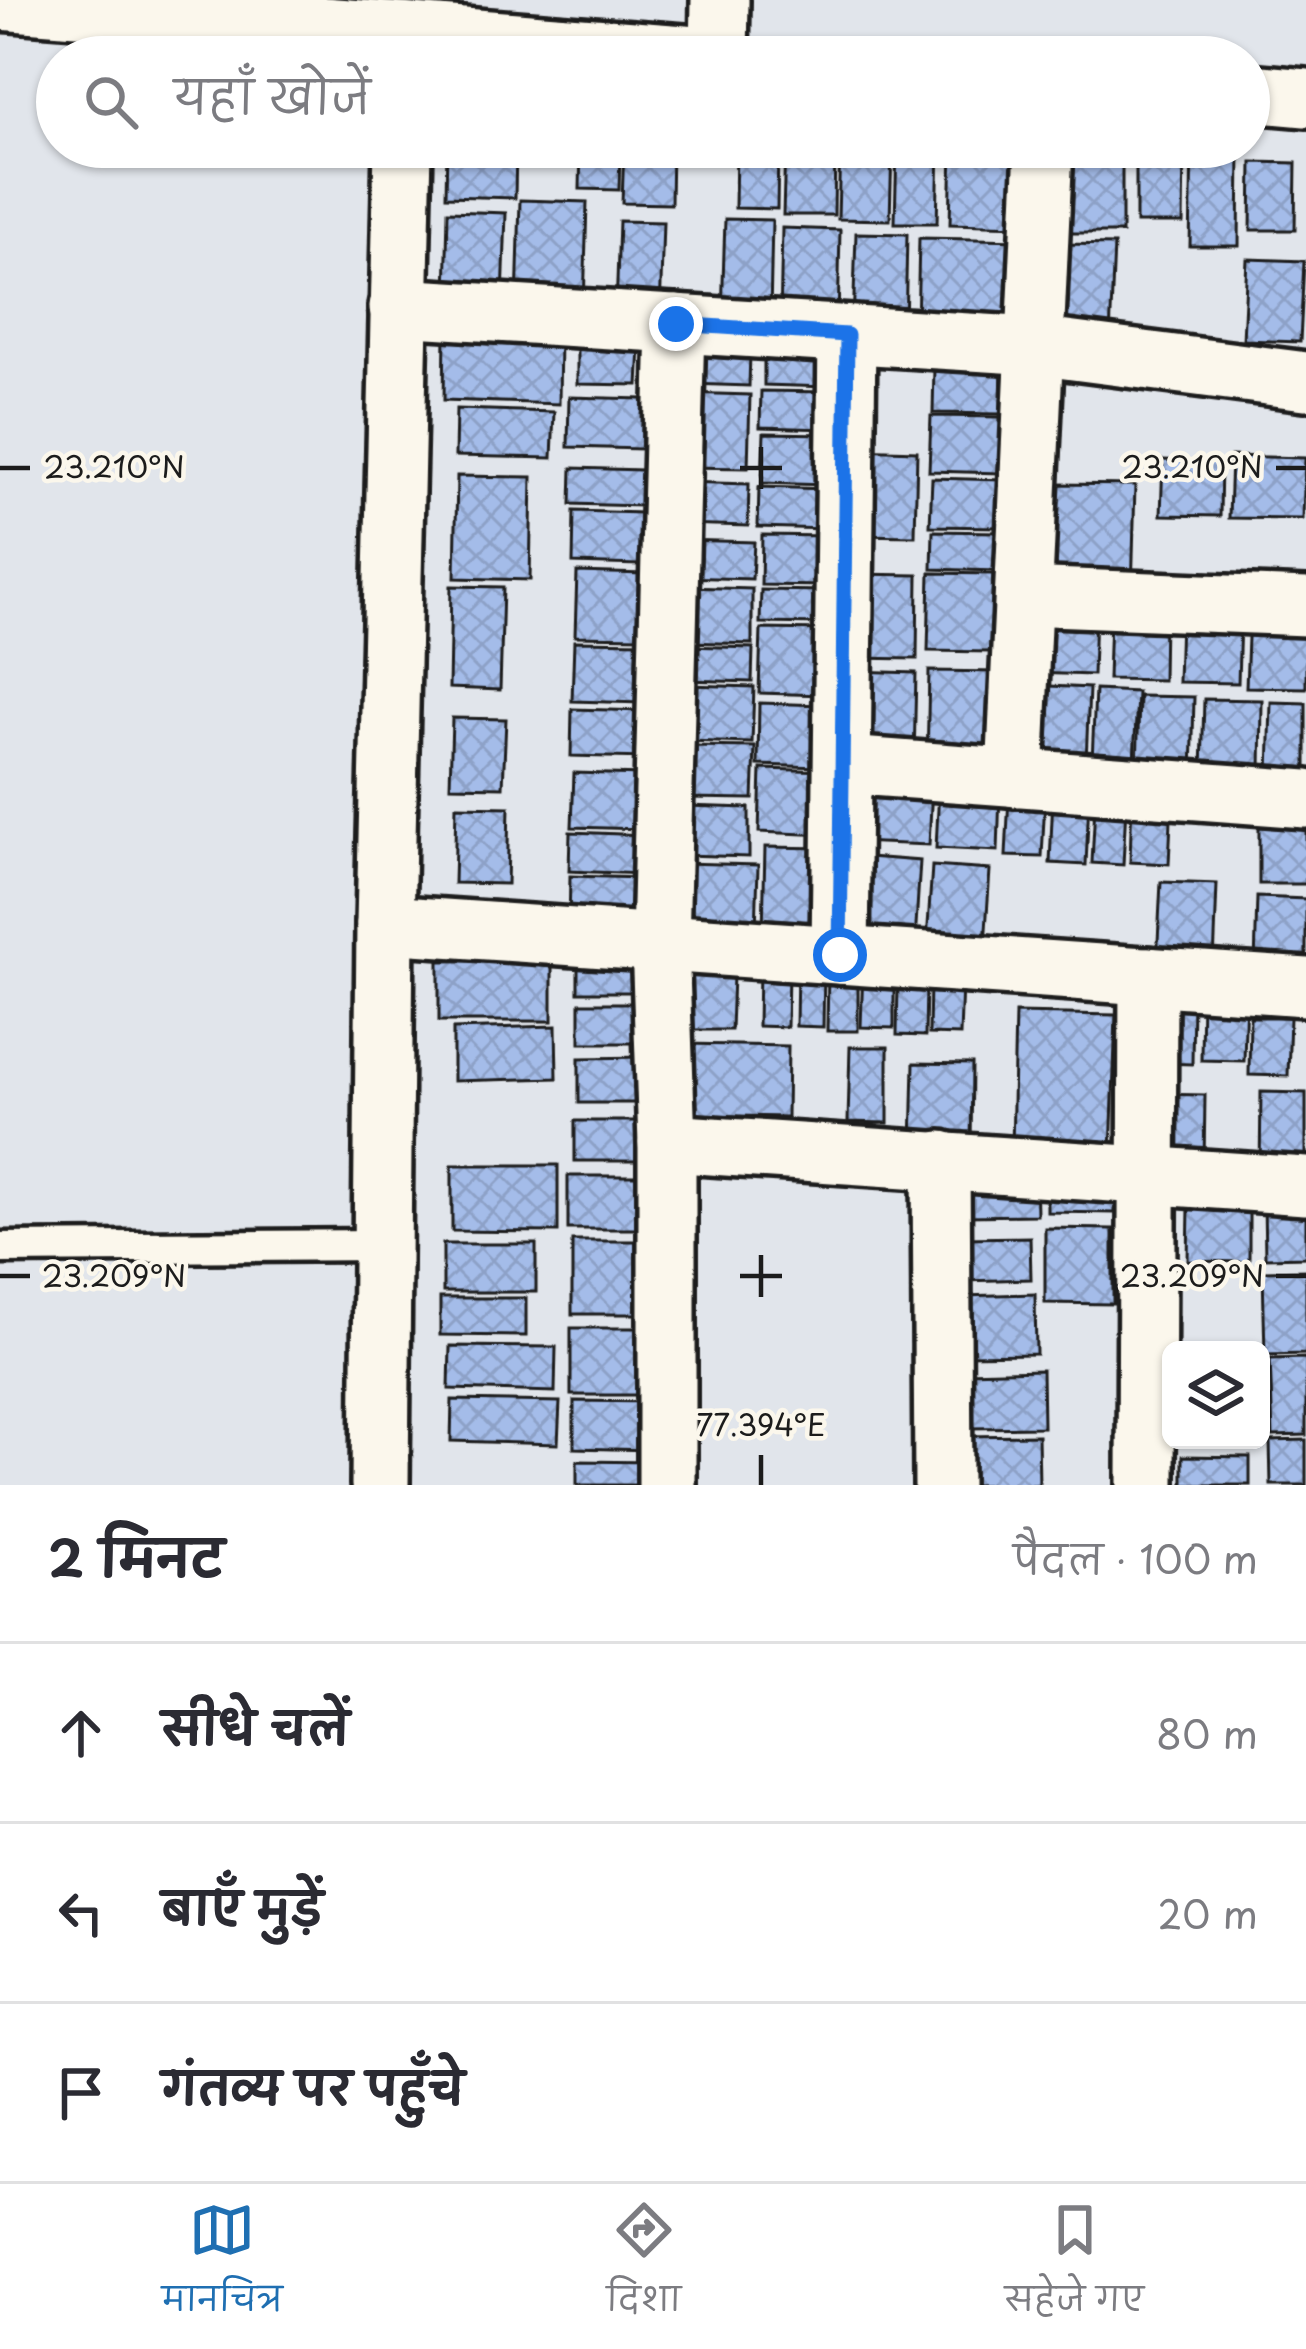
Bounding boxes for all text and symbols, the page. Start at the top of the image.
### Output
search box [36,36,1270,168]
text: यहाँ खोजें [174,61,371,129]
icon: search [78,69,144,135]
route end [649,297,703,351]
text: 23.210°N [43,443,185,488]
text: 23.210°N [1121,443,1263,488]
route start [813,928,867,982]
text: 23.209°N [42,1252,186,1297]
text: 23.209°N [1120,1252,1264,1297]
map controls [1162,1341,1270,1449]
button: layers [1162,1341,1270,1449]
text: 77.394°E [696,1401,826,1446]
text: 2 मिनट [48,1517,224,1594]
text: पैदल · 100 m [1013,1528,1258,1587]
text: सीधे चलें [162,1692,349,1760]
icon: ahead [48,1700,114,1766]
text: 80 m [1156,1703,1258,1762]
text: बाएँ मुड़ें [162,1872,323,1940]
icon: left [48,1880,114,1946]
text: 20 m [1157,1883,1258,1942]
text: गंतव्य पर पहुँचे [162,2052,464,2120]
icon: arrive [48,2060,114,2126]
tab: मानचित्र [162,2197,283,2336]
tab: दिशा [606,2197,681,2336]
tab: सहेजे गए [1005,2197,1144,2336]

